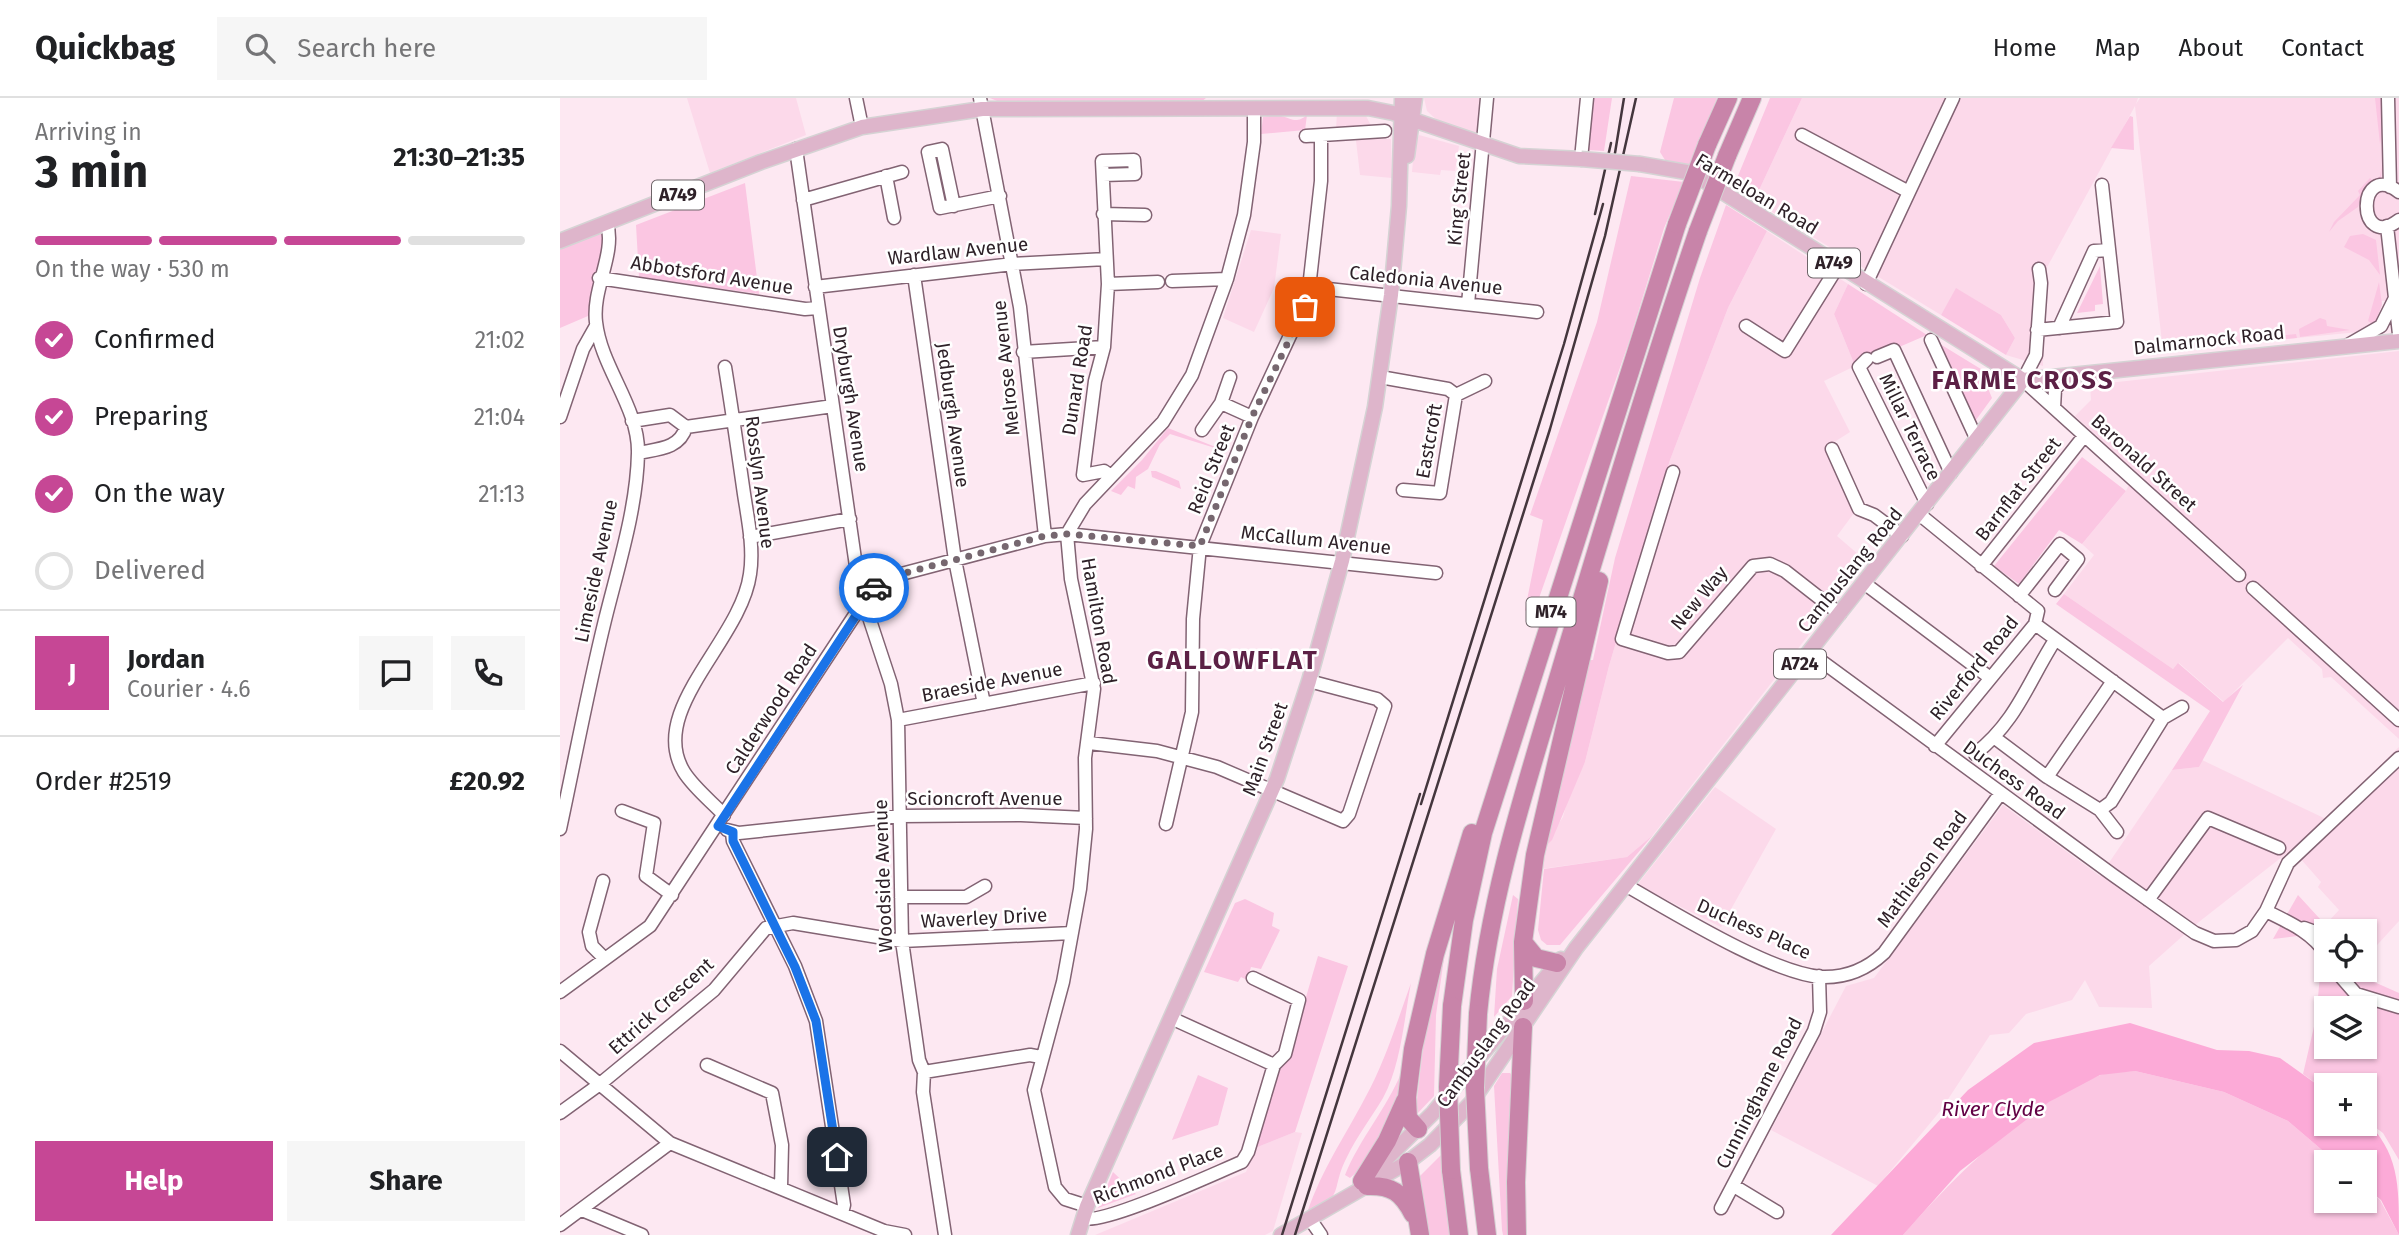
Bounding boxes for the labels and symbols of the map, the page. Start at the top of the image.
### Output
street label: Farmeloan Road [1691,148,1823,240]
street label: King Street [1443,151,1475,247]
road number: A749 [652,180,704,210]
street label: Wardlaw Avenue [887,232,1029,270]
road number: A749 [1808,248,1860,278]
street label: Abbotsford Avenue [629,251,795,299]
street label: Caledonia Avenue [1348,261,1504,299]
pin [1275,277,1335,337]
street label: Melrose Avenue [987,299,1025,437]
street label: Dalmarnock Road [2132,321,2286,359]
street label: Dunard Road [1057,323,1097,437]
street label: Dryburgh Avenue [828,324,874,474]
street label: Jedburgh Avenue [931,341,975,489]
district label: FARME CROSS [1931,365,2115,396]
street label: Millar Terrace [1874,370,1946,484]
street label: Eastcroft [1411,402,1447,480]
street label: Baronald Street [2086,409,2202,517]
street label: Rosslyn Avenue [740,414,780,550]
street label: Reid Street [1183,421,1239,517]
street label: Barnflat Street [1970,432,2066,545]
street label: Limeside Avenue [570,497,622,645]
street label: Cambuslang Road [1793,503,1907,637]
street label: McCallum Avenue [1240,521,1392,559]
courier [839,553,909,623]
street label: Hamilton Road [1077,556,1121,686]
street label: New Way [1666,561,1733,635]
road number: M74 [1527,598,1576,626]
street label: Riverford Road [1925,611,2023,725]
street label: Calderwood Road [720,639,822,779]
district label: GALLOWFLAT [1147,645,1319,676]
road number: A724 [1774,650,1826,678]
street label: Braeside Avenue [920,657,1064,707]
street label: Main Street [1237,699,1293,799]
street label: Duchess Road [1959,735,2069,825]
street label: Scioncroft Avenue [907,787,1063,810]
street label: Woodside Avenue [869,799,897,953]
street label: Mathieson Road [1872,806,1972,932]
street label: Duchess Place [1694,894,1814,964]
street label: Waverley Drive [920,903,1048,933]
street label: Ettrick Crescent [604,953,718,1059]
street label: Cambuslang Road [1431,974,1541,1112]
street label: Cunninghame Road [1711,1013,1807,1173]
water label: River Clyde [1941,1096,2045,1122]
pin [807,1127,867,1187]
street label: Richmond Place [1090,1139,1226,1209]

